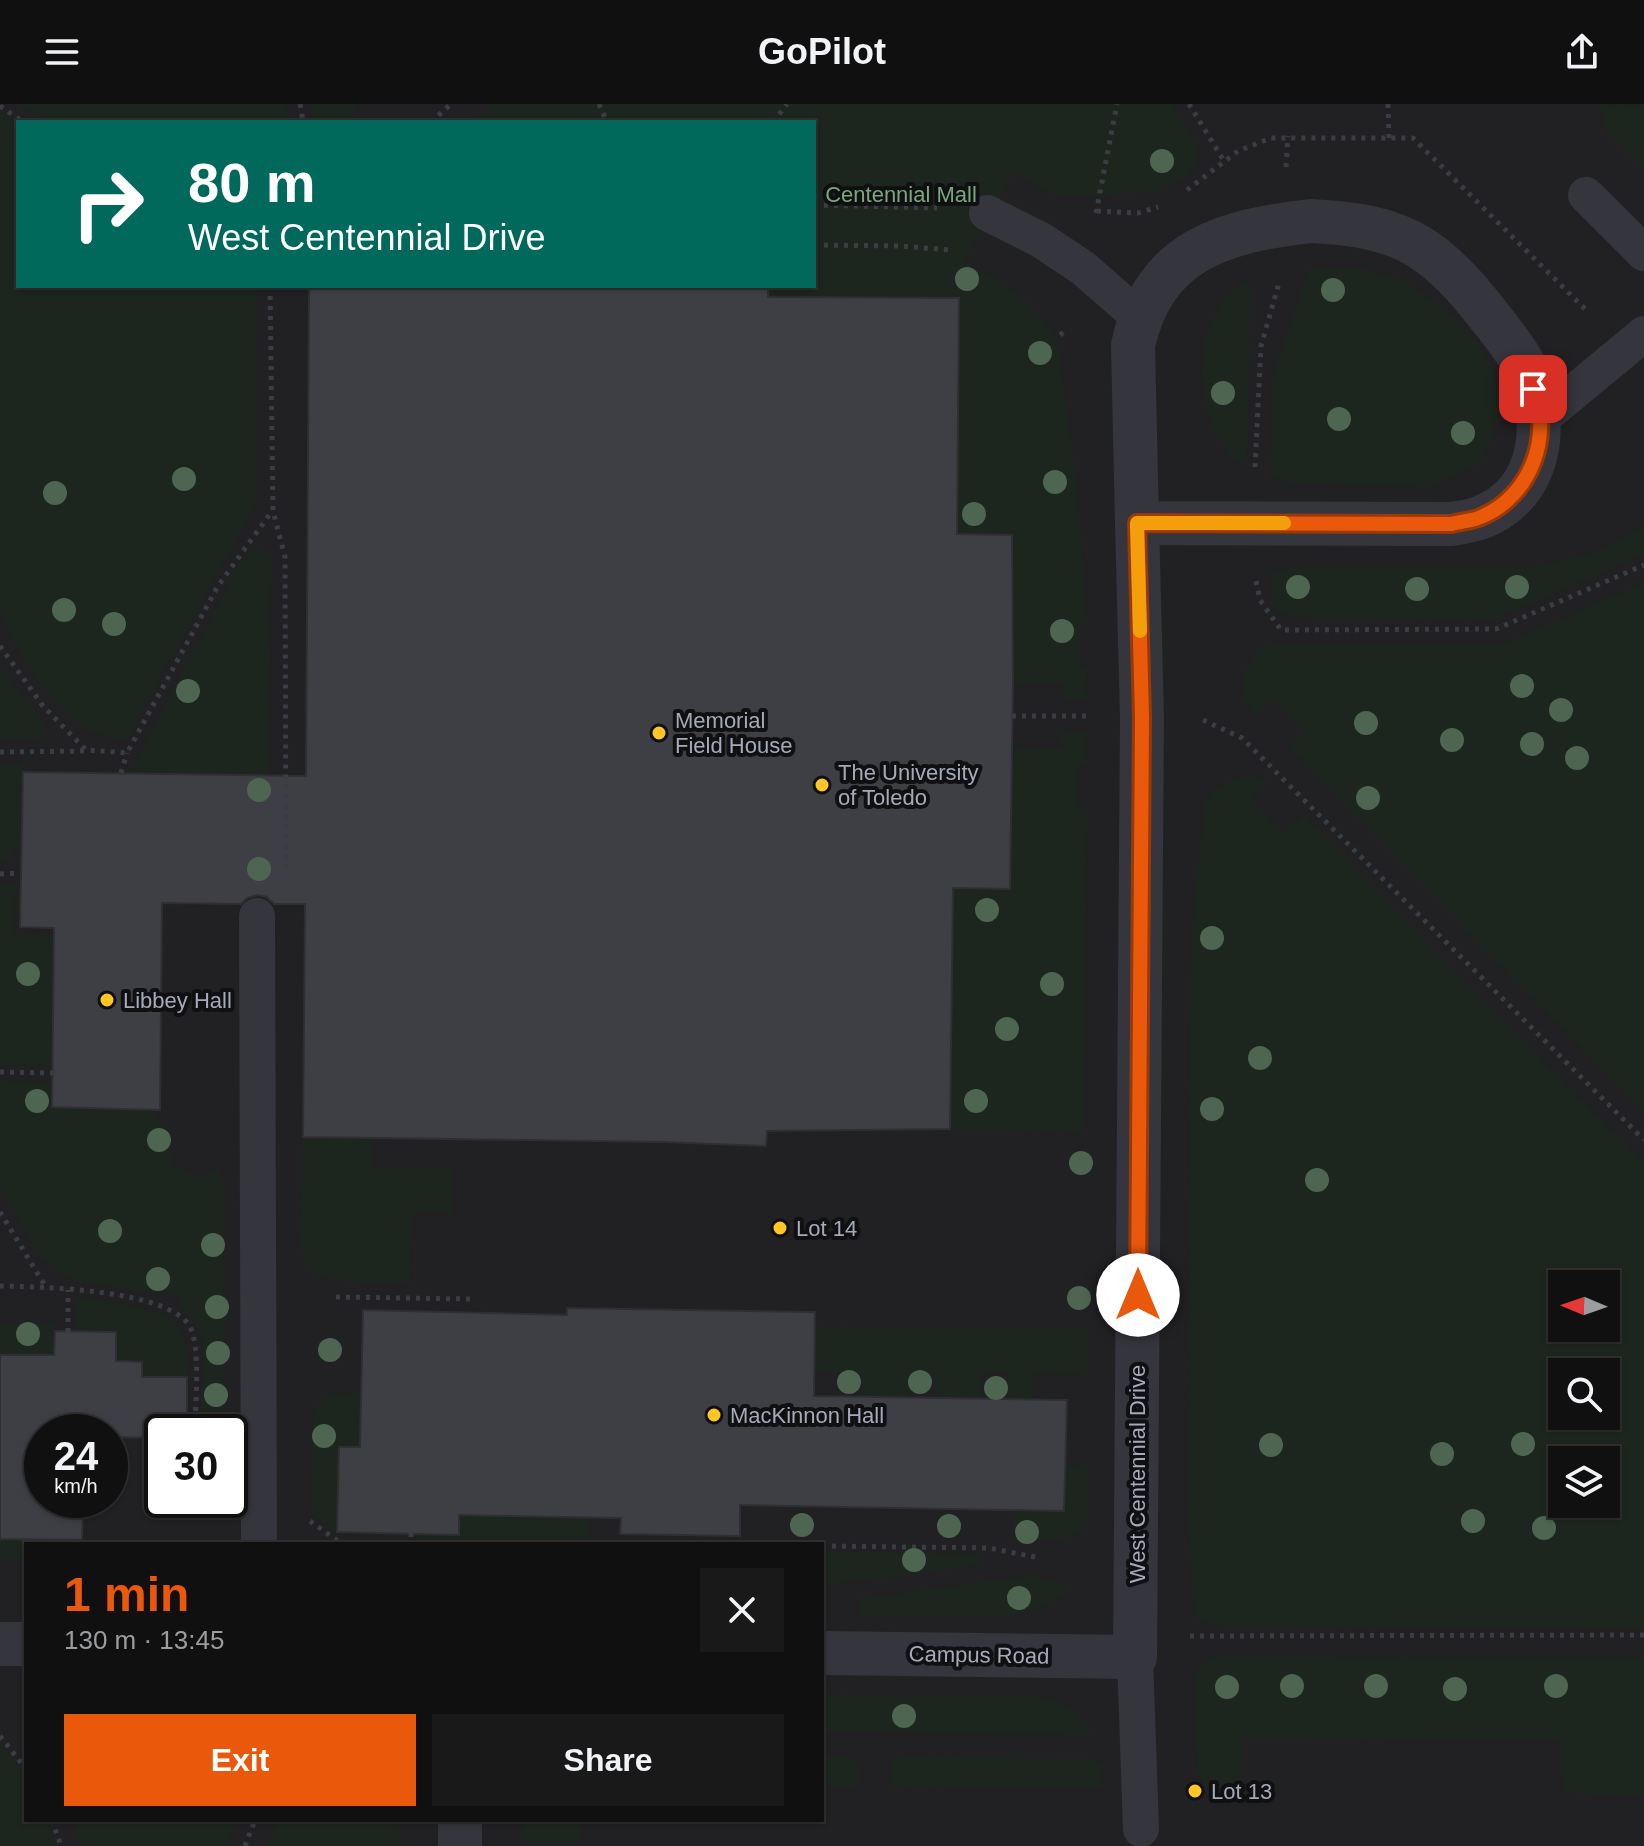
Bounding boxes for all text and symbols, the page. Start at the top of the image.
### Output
icon: menu [40,30,84,74]
icon: share [1560,30,1604,74]
text: GoPilot [758,31,886,72]
text: 80 m [188,151,316,214]
icon: right [56,152,160,256]
park label: Centennial Mall [825,182,977,207]
text: West Centennial Drive [188,217,546,258]
pin [1499,355,1567,423]
icon: arrive [1511,367,1555,411]
place label: Memorial Field House [675,708,792,758]
marker: Memorial Field House [650,724,668,742]
place label: The University of Toledo [838,760,979,810]
marker: The University of Toledo [813,776,831,794]
place label: Libbey Hall [123,988,232,1013]
marker: Libbey Hall [98,991,116,1009]
place label: Lot 14 [796,1216,857,1241]
marker: Lot 14 [771,1219,789,1237]
position arrow [1096,1253,1180,1337]
north arrow [1548,1270,1620,1342]
map controls [1548,1270,1620,1518]
button: search [1548,1358,1620,1430]
street label: West Centennial Drive [1125,1365,1150,1583]
place label: MacKinnon Hall [730,1403,884,1428]
marker: MacKinnon Hall [705,1406,723,1424]
speed limit sign: 30 [144,1414,248,1518]
text: 24 [54,1434,98,1478]
button: layers [1548,1446,1620,1518]
text: km/h [54,1475,98,1497]
text: 1 min [64,1568,189,1621]
button: close [700,1568,784,1652]
text: 130 m · 13:45 [64,1625,224,1655]
street label: Campus Road [908,1641,1050,1669]
button: Exit [64,1714,416,1806]
button: Share [432,1714,784,1806]
place label: Lot 13 [1211,1779,1272,1804]
marker: Lot 13 [1186,1782,1204,1800]

